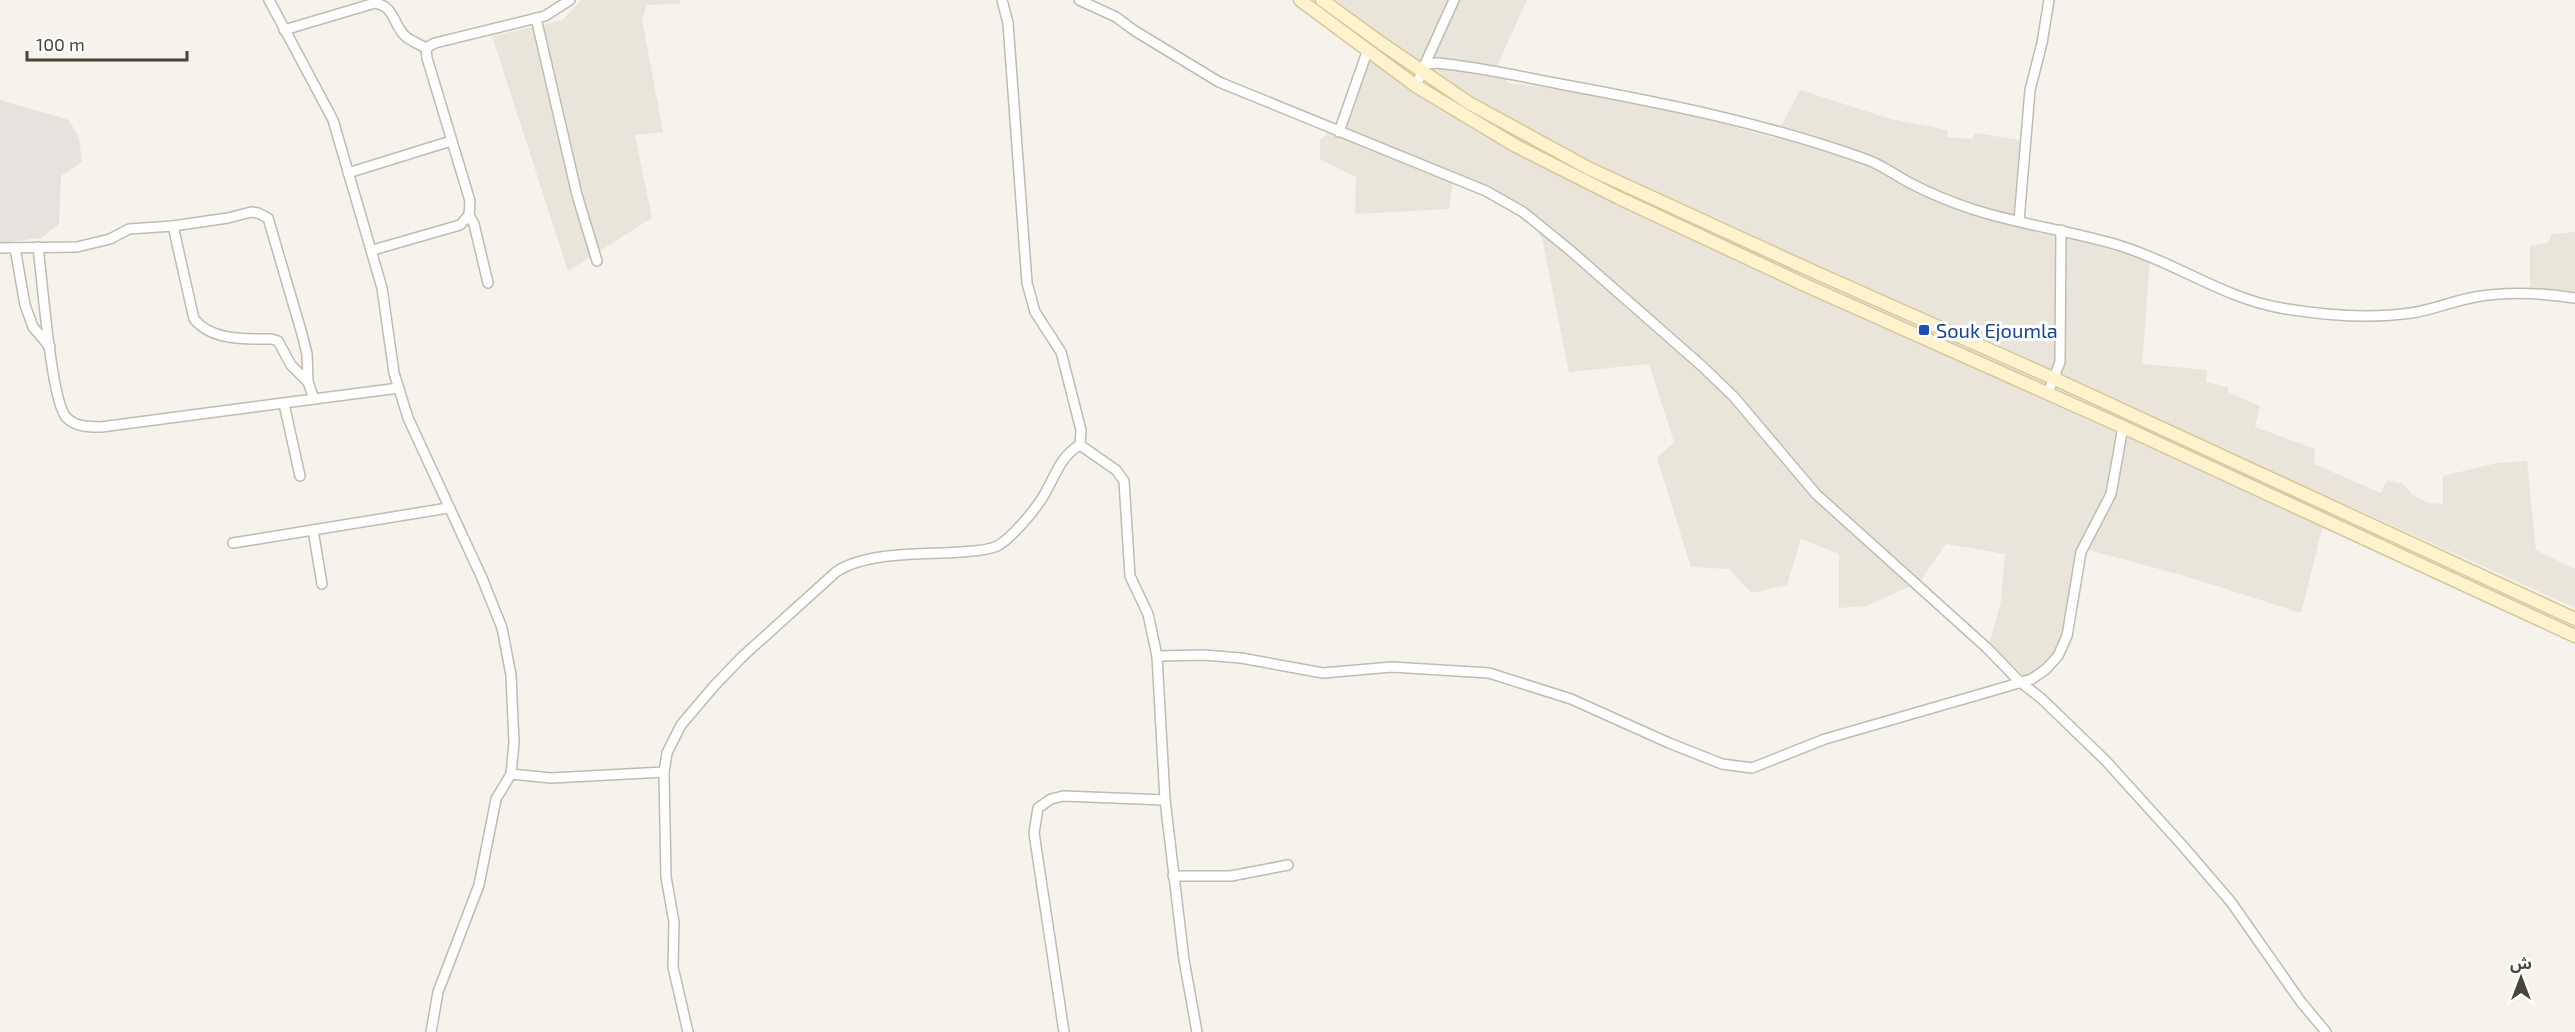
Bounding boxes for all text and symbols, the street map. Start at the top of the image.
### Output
scale bar [27,24,188,62]
text: 100 m [36,33,85,55]
place label: Souk Ejoumla [1936,318,2058,342]
marker: Souk Ejoumla [1917,323,1931,337]
north arrow [2491,948,2551,1008]
text: ش [2510,953,2532,973]

